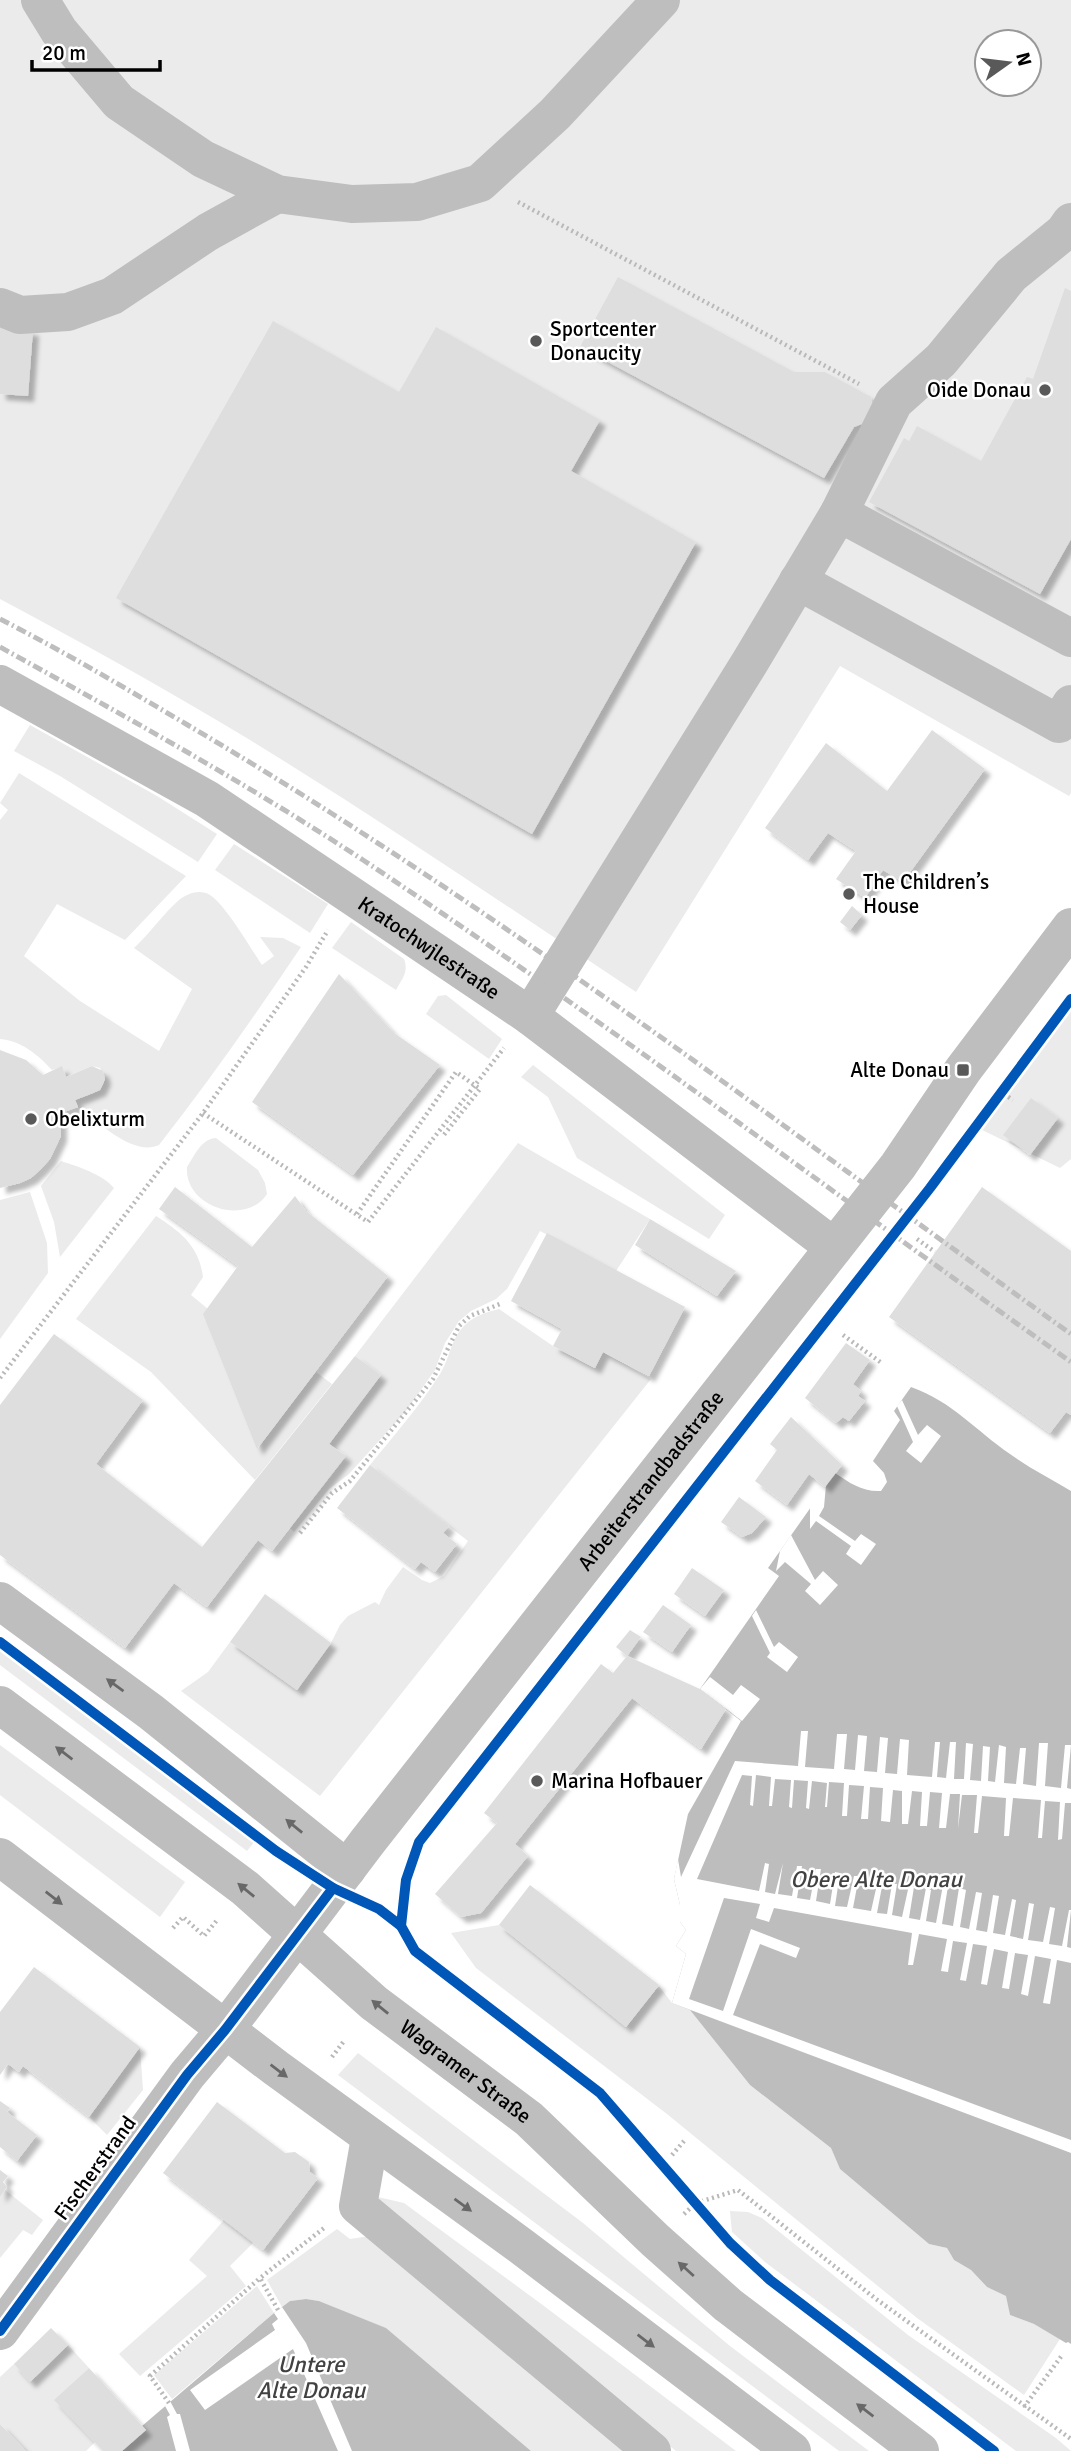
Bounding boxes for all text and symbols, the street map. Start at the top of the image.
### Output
scale bar [32,28,159,72]
north arrow [973,28,1043,98]
text: 20 m [42,40,86,66]
text: N [1010,50,1037,68]
place label: Sportcenter Donaucity [550,316,656,366]
marker: Sportcenter Donaucity [528,333,544,349]
place label: Oide Donau [927,377,1031,403]
marker: Oide Donau [1037,382,1053,398]
place label: The Children’s House [863,869,989,919]
marker: The Children’s House [841,886,857,902]
street label: Kratochwjlestraße [353,891,505,1005]
place label: Alte Donau [850,1057,949,1083]
marker: Alte Donau [955,1062,971,1078]
place label: Obelixturm [45,1106,145,1132]
marker: Obelixturm [23,1111,39,1127]
street label: Arbeiterstrandbadstraße [572,1386,730,1576]
one-way arrow [106,1678,124,1692]
one-way arrow [55,1746,73,1760]
place label: Marina Hofbauer [551,1768,703,1794]
marker: Marina Hofbauer [529,1773,545,1789]
one-way arrow [286,1818,304,1833]
water label: Obere Alte Donau [790,1865,963,1894]
one-way arrow [237,1883,255,1897]
one-way arrow [45,1891,63,1905]
one-way arrow [371,2000,388,2015]
street label: Wagramer Straße [395,2014,536,2129]
one-way arrow [270,2063,288,2078]
street label: Fischerstrand [48,2111,142,2225]
one-way arrow [454,2198,472,2212]
one-way arrow [678,2262,695,2278]
one-way arrow [636,2333,654,2348]
water label: Untere Alte Donau [257,2350,367,2405]
one-way arrow [857,2402,875,2417]

